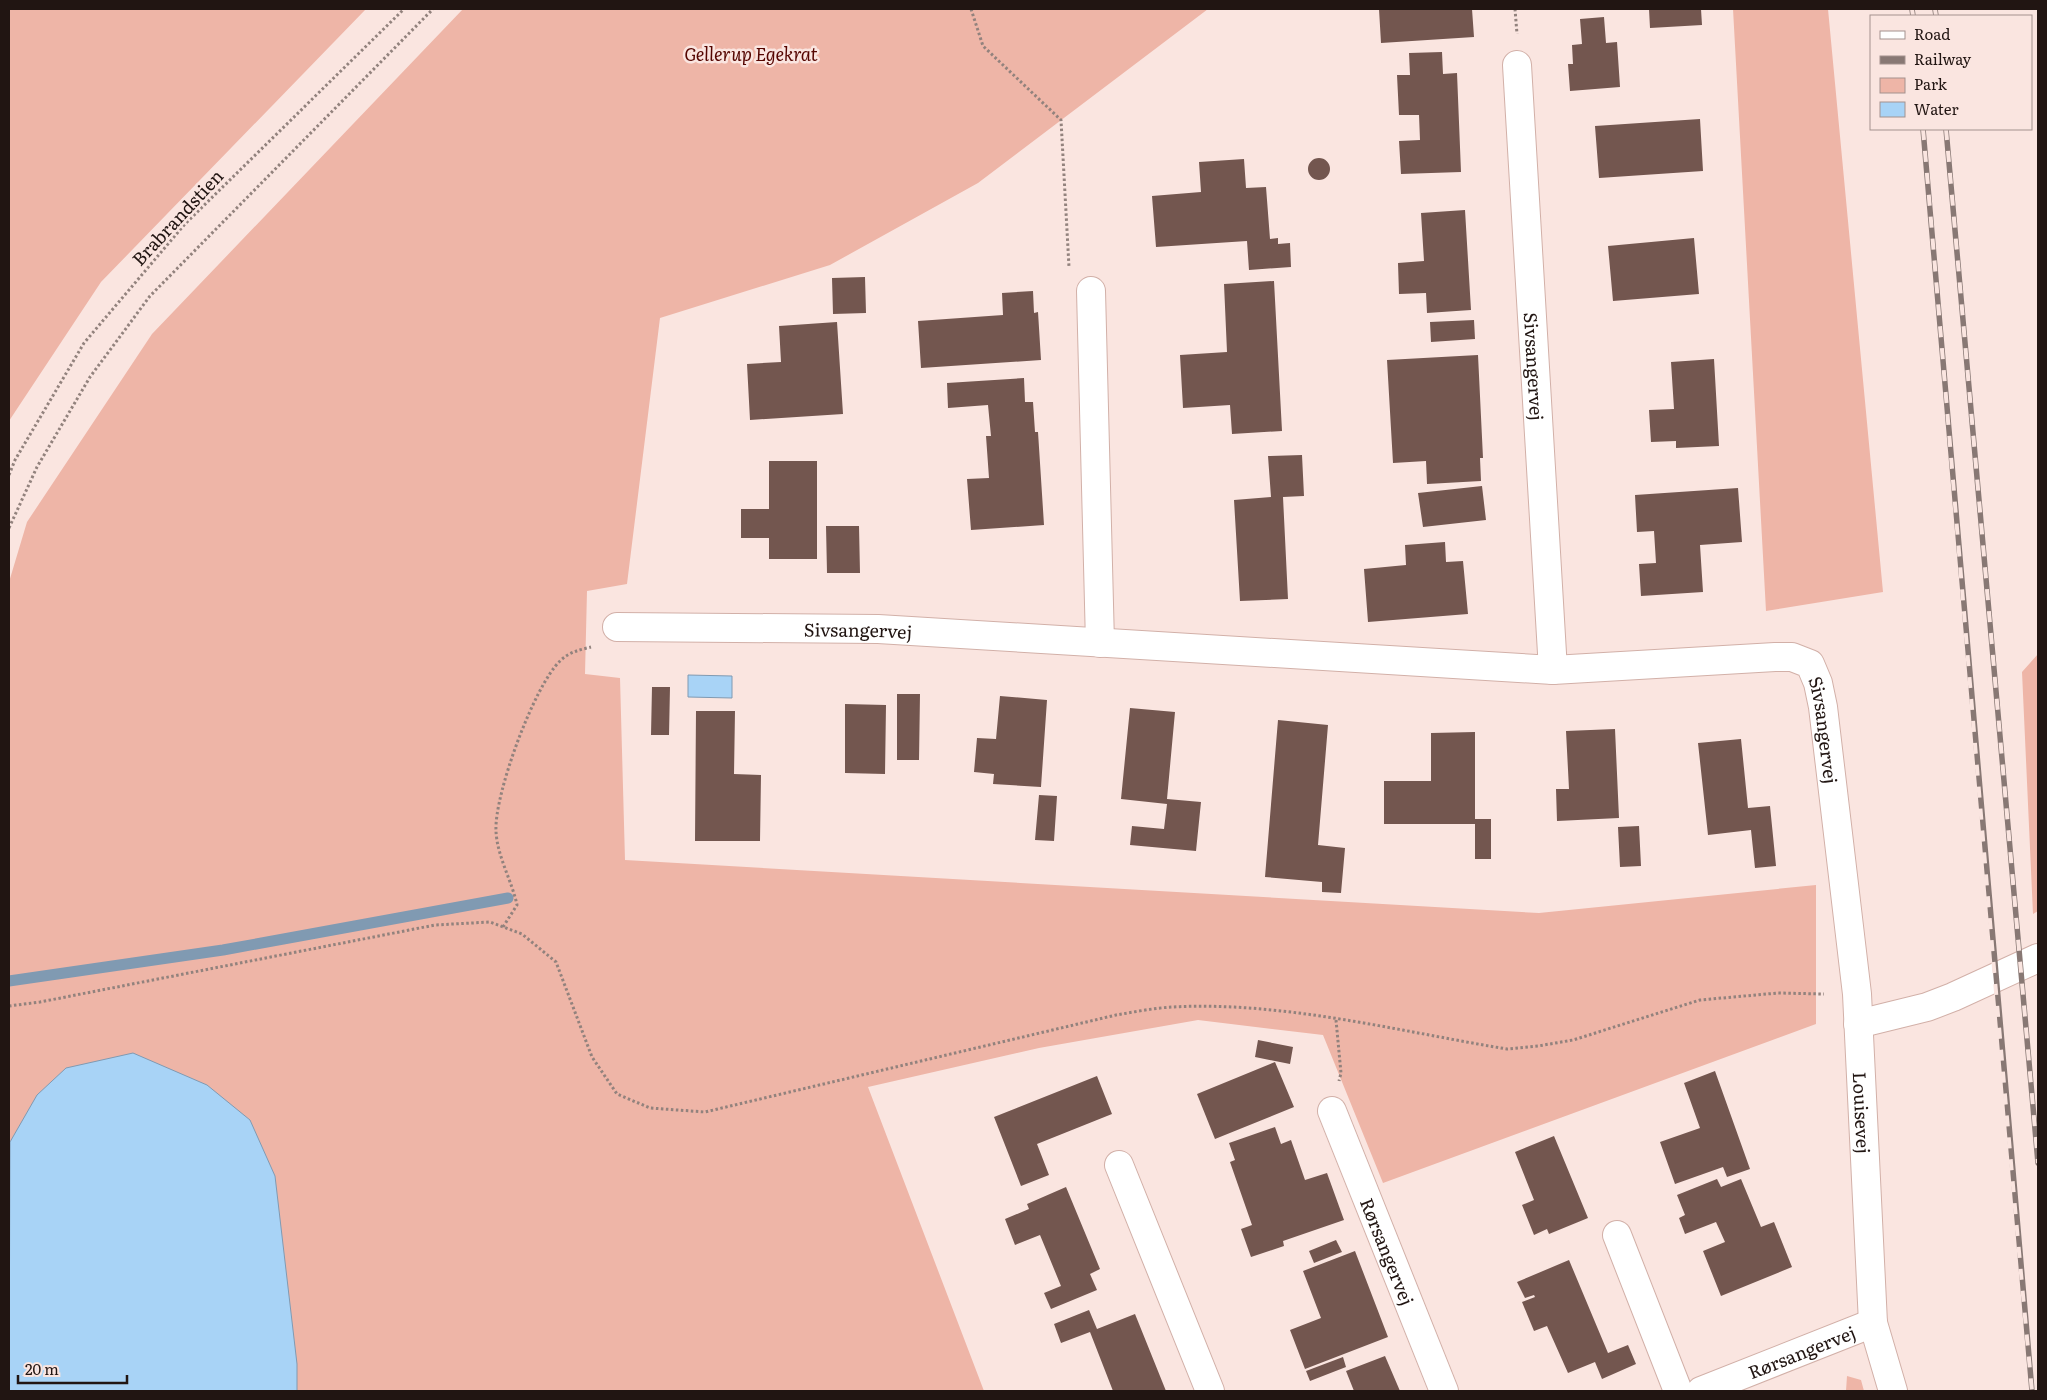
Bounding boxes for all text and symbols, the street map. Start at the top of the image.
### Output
legend [1870,15,2032,130]
text: Road [1914,22,1950,45]
park label: Gellerup Egekrat [684,40,818,67]
text: Railway [1914,47,1972,70]
text: Park [1914,72,1948,95]
text: Water [1914,97,1959,120]
street label: Brabrandstien [125,163,229,271]
street label: Sivsangervej [1518,311,1552,421]
street label: Sivsangervej [804,615,913,645]
street label: Sivsangervej [1803,671,1845,785]
street label: Louisevej [1847,1071,1878,1154]
street label: Rørsangervej [1354,1193,1422,1309]
street label: Rørsangervej [1744,1318,1859,1385]
scale bar [18,1352,126,1384]
text: 20 m [25,1357,59,1380]

